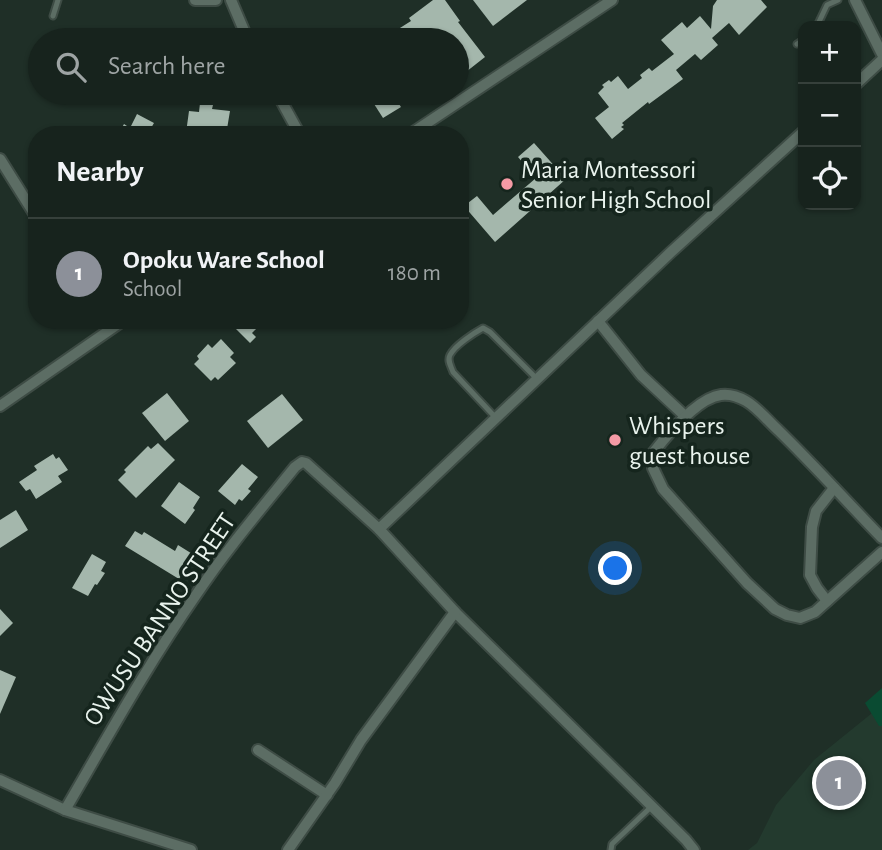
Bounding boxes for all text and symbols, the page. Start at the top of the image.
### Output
map controls [798,21,861,210]
button: + [798,21,861,84]
search box [28,28,469,105]
icon: search [52,48,90,86]
text: Search here [108,53,226,79]
button: − [798,84,861,147]
button: locate [798,147,861,210]
text: Nearby [56,157,144,187]
place label: Maria Montessori Senior High School [521,157,711,213]
marker: Maria Montessori Senior High School [499,176,515,192]
text: Opoku Ware School [123,247,325,273]
text: 1 [75,262,83,285]
text: 180 m [388,262,441,285]
text: School [123,278,182,301]
place label: Whispers guest house [629,413,750,469]
marker: Whispers guest house [607,432,623,448]
street label: OWUSU BANNO STREET [79,508,241,731]
your location [598,551,632,585]
pin: 1 [816,757,862,809]

